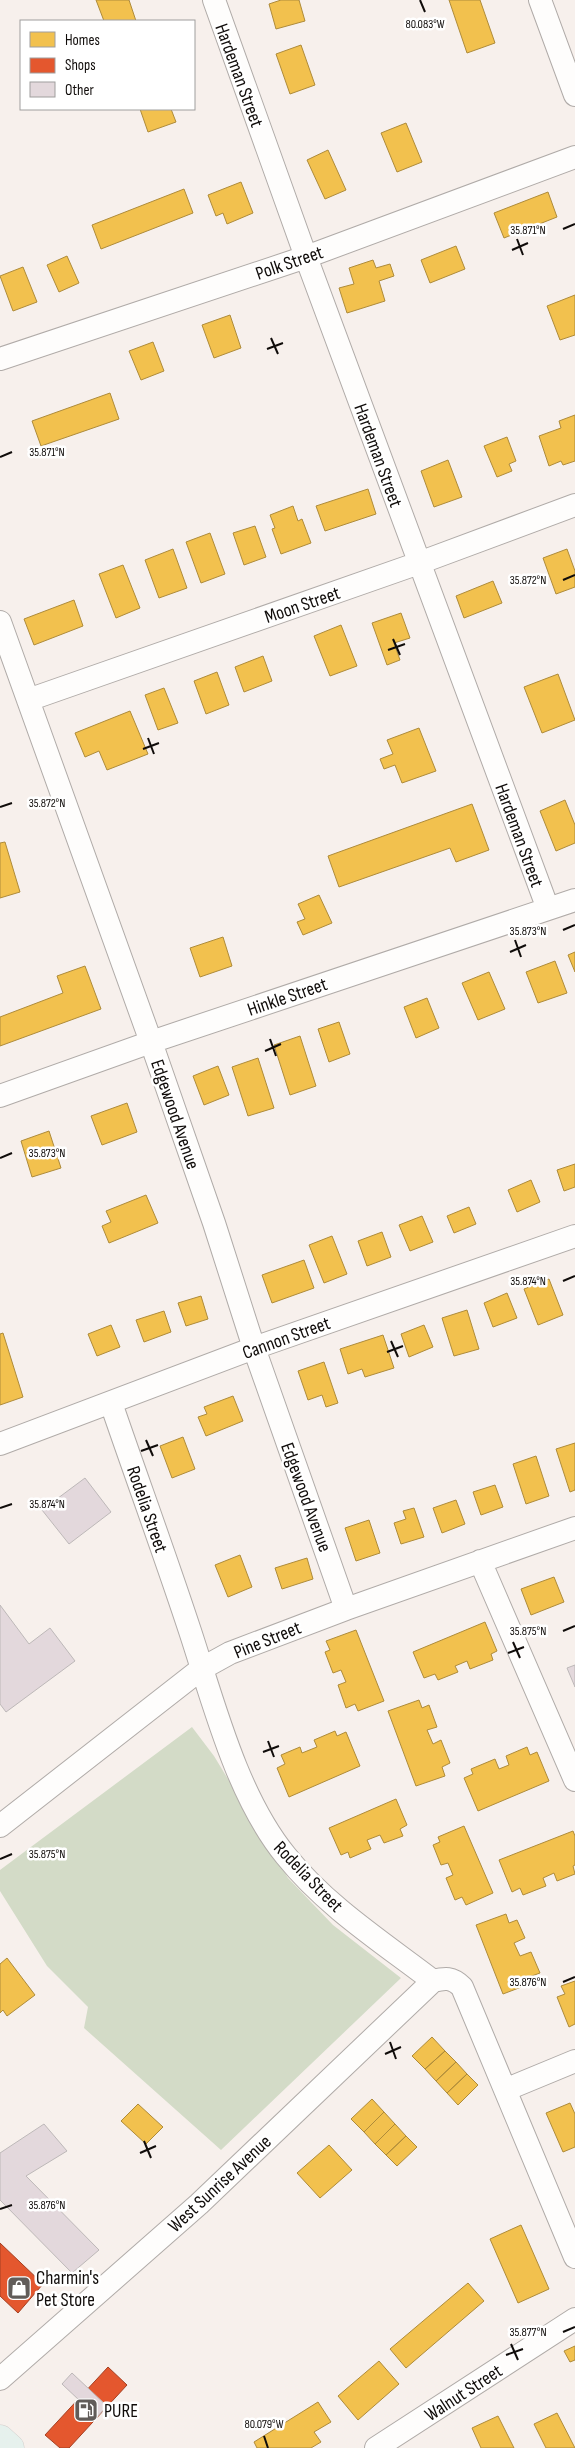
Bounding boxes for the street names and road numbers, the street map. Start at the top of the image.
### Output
street label: Hardeman Street [209,21,268,131]
street label: Polk Street [253,241,326,286]
street label: Hardeman Street [348,401,407,511]
street label: Moon Street [262,582,343,629]
street label: Hardeman Street [489,781,548,891]
street label: Hinkle Street [245,973,331,1022]
street label: Edgewood Avenue [145,1057,204,1172]
street label: Cannon Street [240,1312,334,1365]
street label: Edgewood Avenue [275,1440,336,1555]
street label: Rodelia Street [121,1463,172,1556]
street label: Pine Street [231,1616,305,1664]
street label: Rodelia Street [268,1837,348,1918]
street label: West Sunrise Avenue [164,2131,276,2238]
street label: Walnut Street [421,2360,507,2427]

